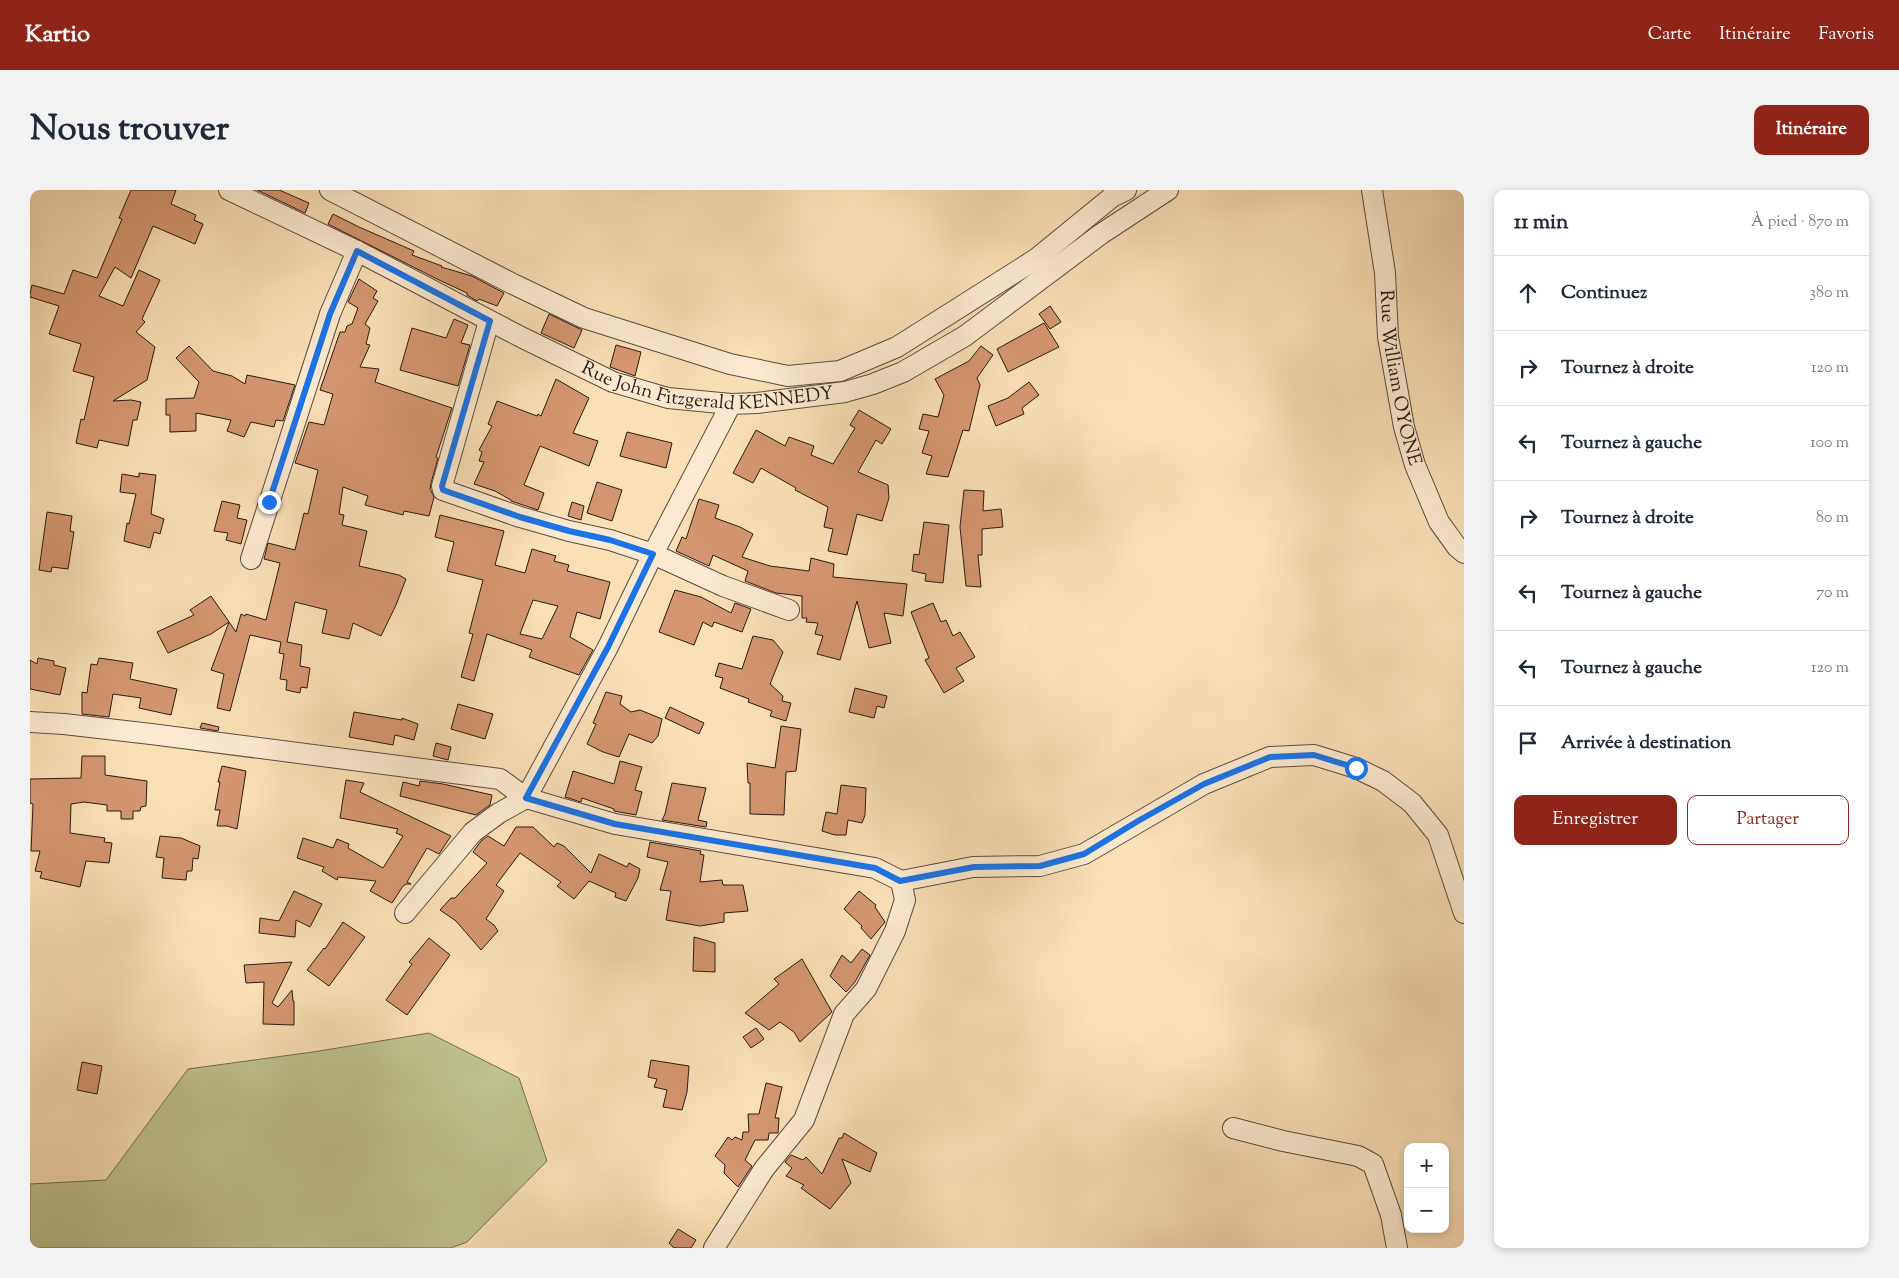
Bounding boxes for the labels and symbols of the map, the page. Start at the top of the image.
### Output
street label: Rue William OYONE [1372,289,1428,469]
street label: Rue John Fitzgerald KENNEDY [576,355,835,418]
route end [258,491,281,514]
route start [1345,757,1368,780]

